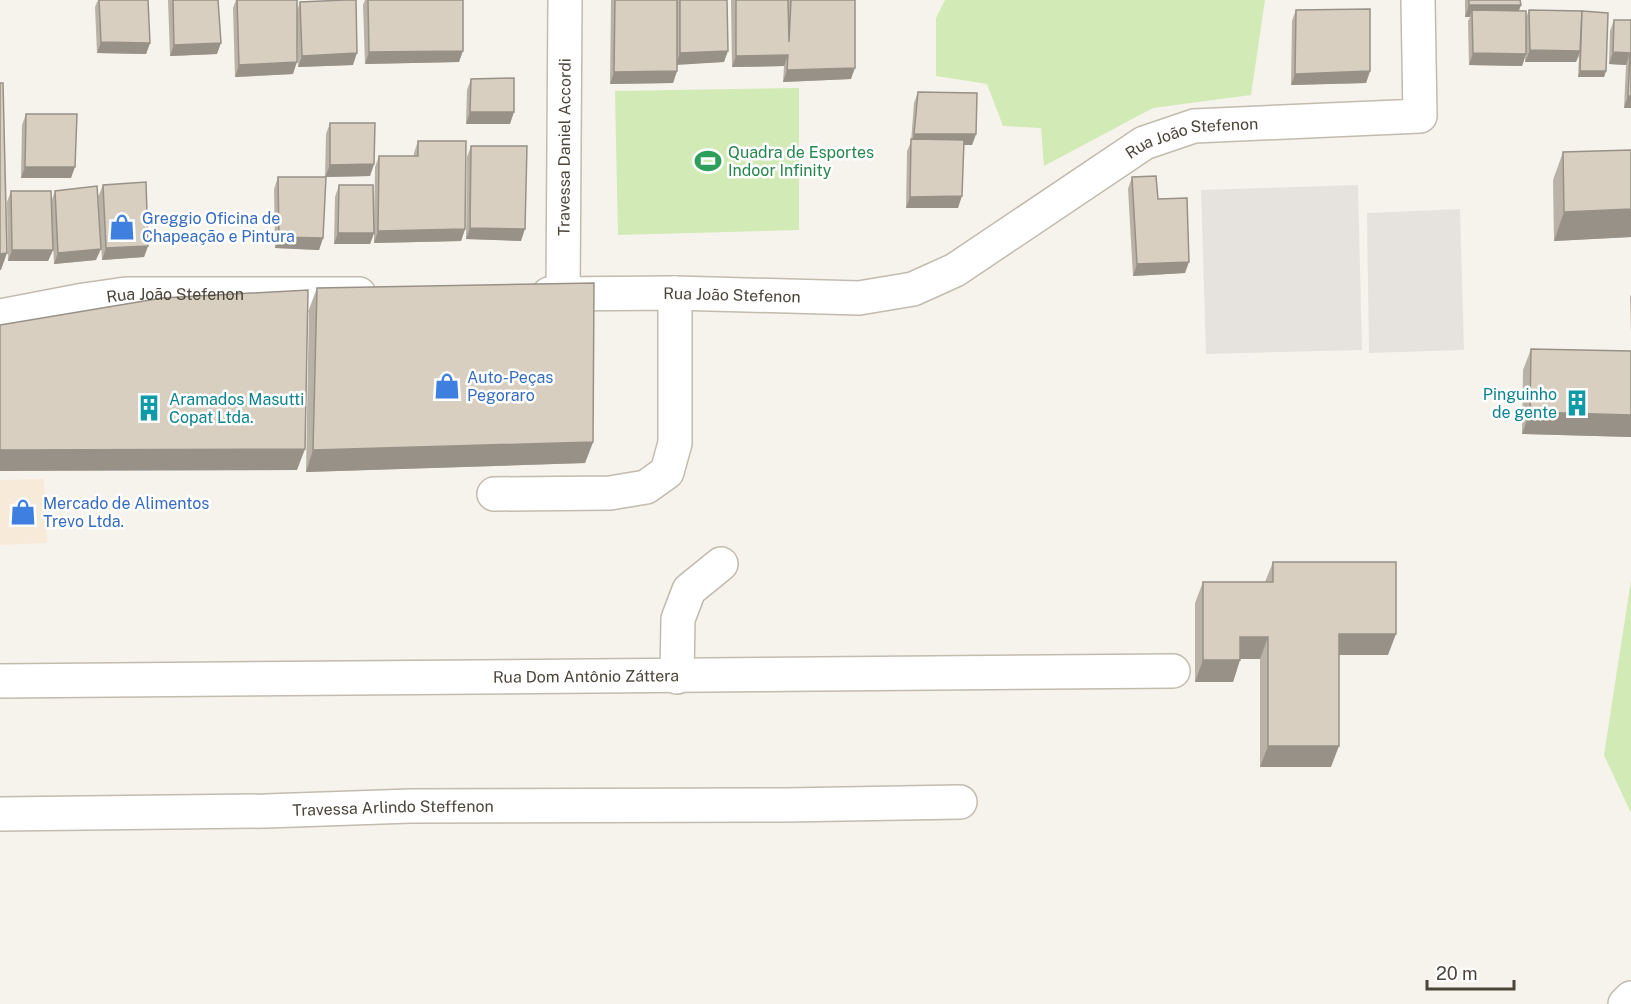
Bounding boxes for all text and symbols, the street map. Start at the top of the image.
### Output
street label: Travessa Daniel Accordi [554,58,575,236]
street label: Rua João Stefenon [1122,114,1259,163]
place label: Quadra de Esportes Indoor Infinity [728,143,874,180]
sports icon: Quadra de Esportes Indoor Infinity [693,146,723,176]
place label: Greggio Oficina de Chapeação e Pintura [142,209,295,246]
shop icon: Greggio Oficina de Chapeação e Pintura [107,212,137,242]
street label: Rua João Stefenon [663,284,801,306]
street label: Rua João Stefenon [105,285,244,307]
place label: Auto-Peças Pegoraro [467,368,553,405]
shop icon: Auto-Peças Pegoraro [432,371,462,401]
place label: Pinguinho de gente [1483,385,1557,422]
building icon: Pinguinho de gente [1562,388,1592,418]
place label: Aramados Masutti Copat Ltda. [169,390,304,427]
building icon: Aramados Masutti Copat Ltda. [134,393,164,423]
place label: Mercado de Alimentos Trevo Ltda. [43,494,209,531]
shop icon: Mercado de Alimentos Trevo Ltda. [8,497,38,527]
street label: Rua Dom Antônio Záttera [493,666,679,687]
street label: Travessa Arlindo Steffenon [292,797,494,820]
scale bar [1427,953,1514,991]
text: 20 m [1436,963,1478,984]

